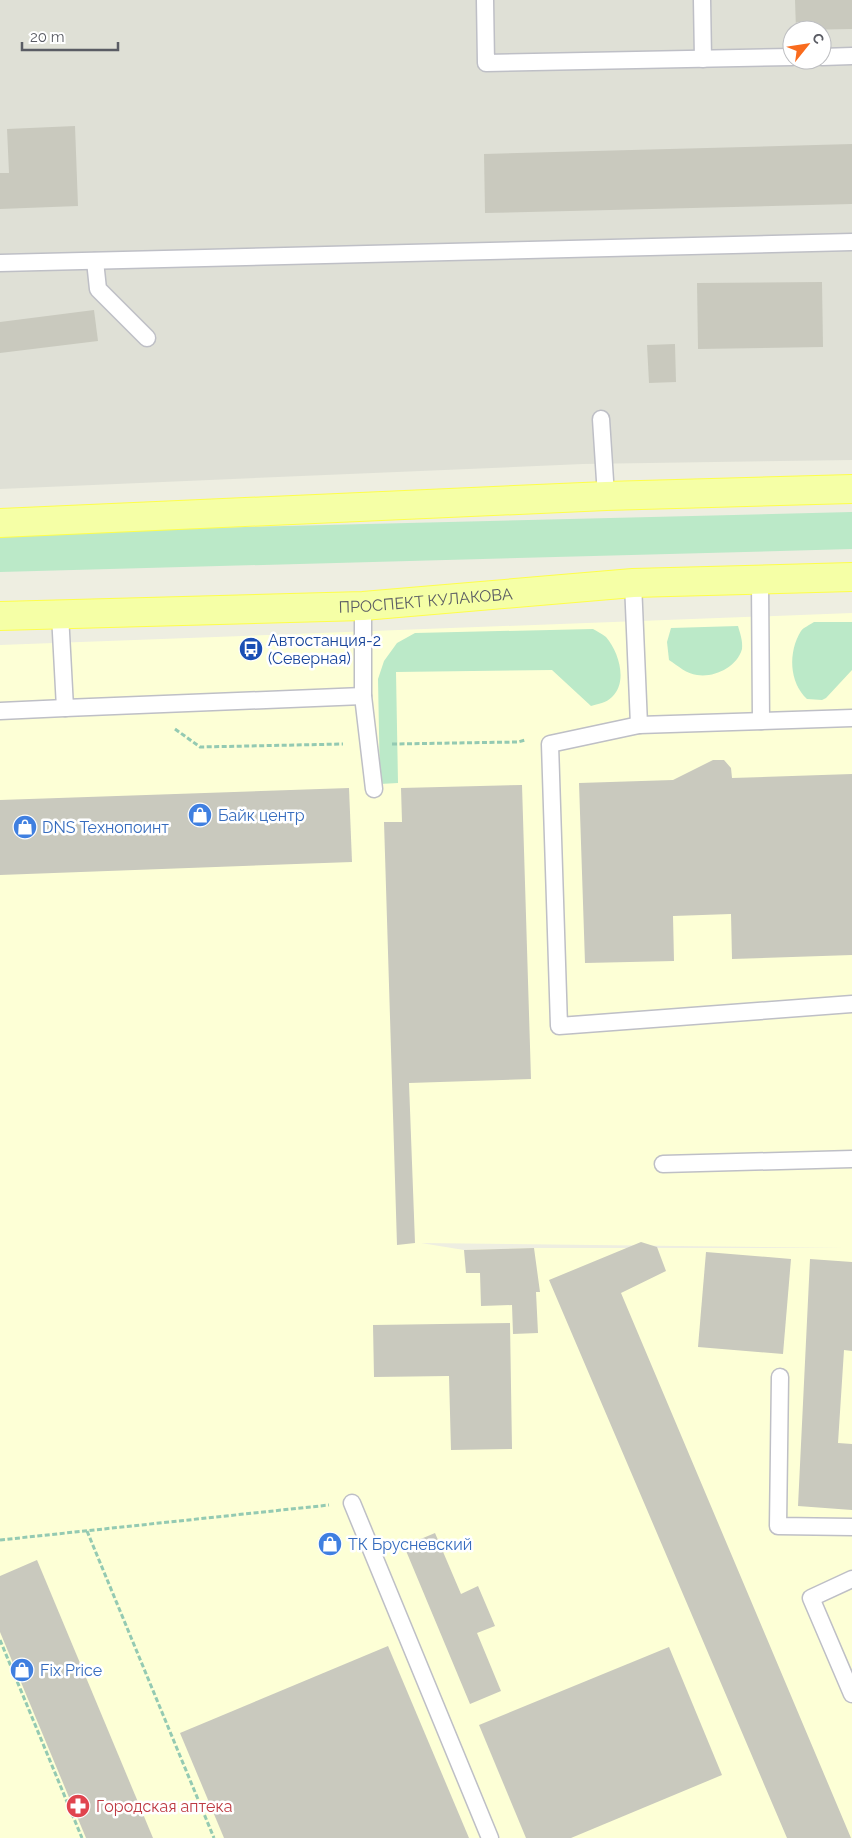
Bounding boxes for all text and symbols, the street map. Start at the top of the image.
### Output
scale bar [22,20,119,52]
north arrow [782,20,832,70]
text: 20 m [30,28,65,46]
text: С [809,30,828,47]
street label: ПРОСПЕКТ КУЛАКОВА [338,584,514,616]
place label: Автостанция-2 (Северная) [268,631,381,668]
bus stop icon: Автостанция-2 (Северная) [238,636,264,662]
shop icon: Байк центр [187,802,213,828]
place label: Байк центр [218,806,305,825]
shop icon: DNS Технопоинт [12,814,38,840]
place label: DNS Технопоинт [42,818,169,837]
shop icon: ТК Брусневский [317,1531,343,1557]
place label: ТК Брусневский [348,1535,472,1554]
shop icon: Fix Price [9,1657,35,1683]
place label: Fix Price [40,1661,102,1680]
pharmacy icon: Городская аптека [65,1793,91,1819]
place label: Городская аптека [96,1797,232,1816]

